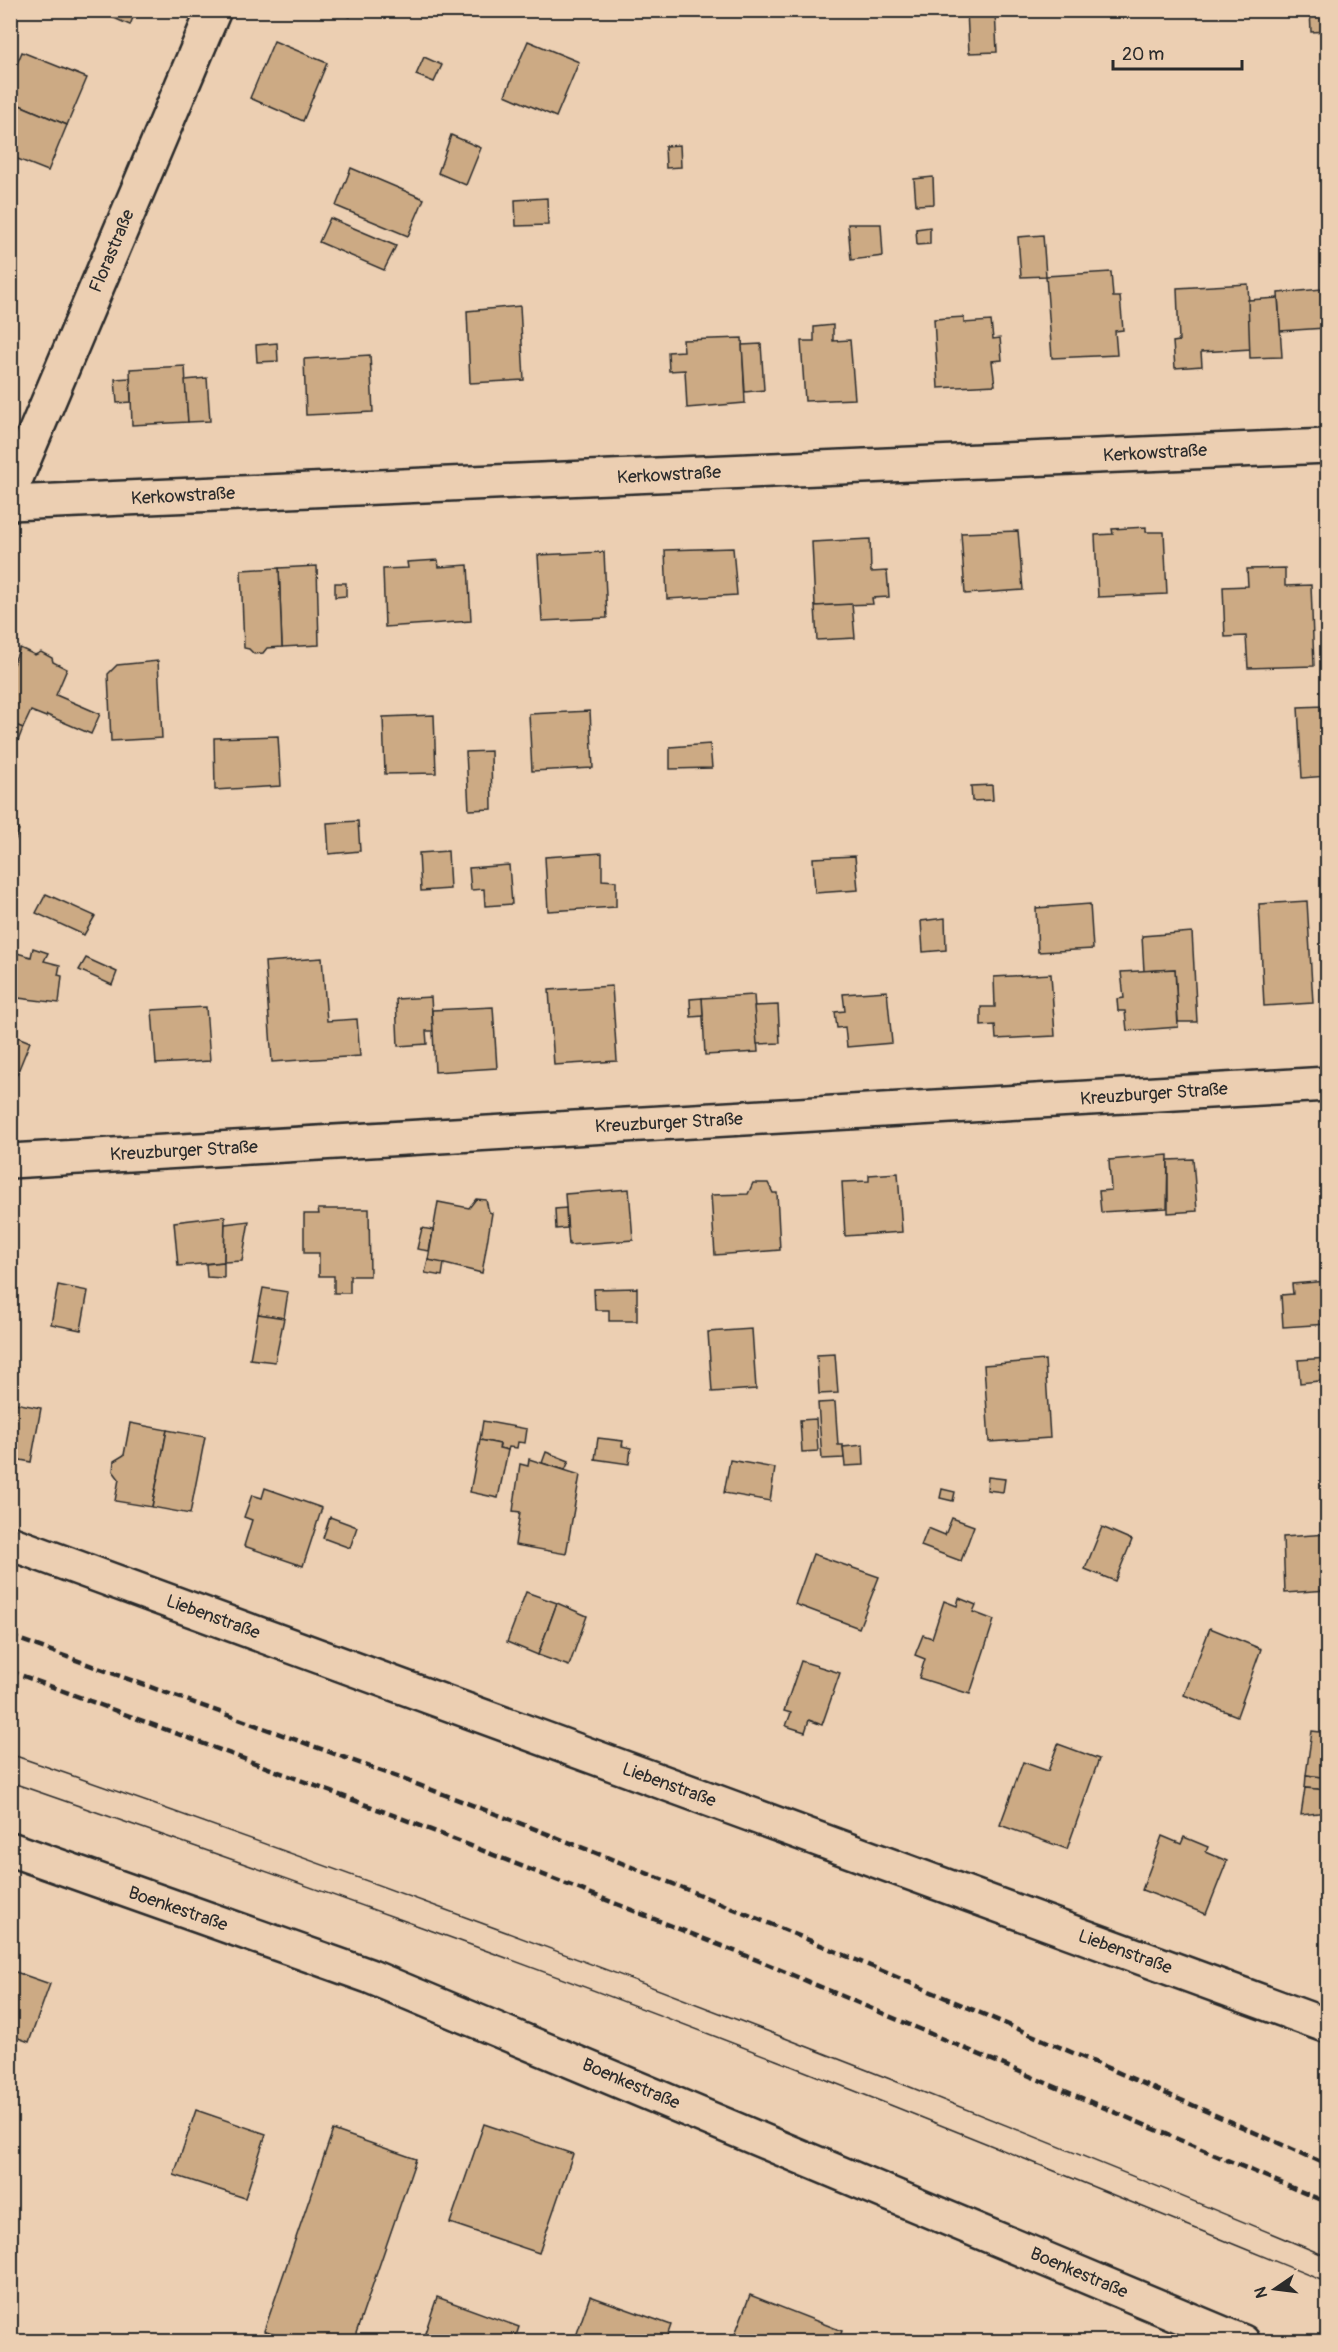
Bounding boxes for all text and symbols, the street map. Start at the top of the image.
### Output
scale bar [1113,33,1242,71]
text: 20 m [1122,43,1164,66]
street label: Florastraße [84,206,140,296]
street label: Kerkowstraße [1102,439,1208,467]
street label: Kerkowstraße [616,461,722,489]
street label: Kerkowstraße [130,482,236,510]
street label: Kreuzburger Straße [1079,1077,1229,1111]
street label: Kreuzburger Straße [594,1108,744,1138]
street label: Kreuzburger Straße [109,1136,259,1166]
street label: Liebenstraße [163,1589,263,1645]
street label: Liebenstraße [619,1757,719,1813]
street label: Boenkestraße [125,1881,231,1937]
street label: Liebenstraße [1075,1924,1175,1980]
street label: Boenkestraße [579,2053,683,2115]
street label: Boenkestraße [1027,2242,1131,2304]
north arrow [1245,2259,1305,2319]
text: N [1250,2285,1272,2300]

